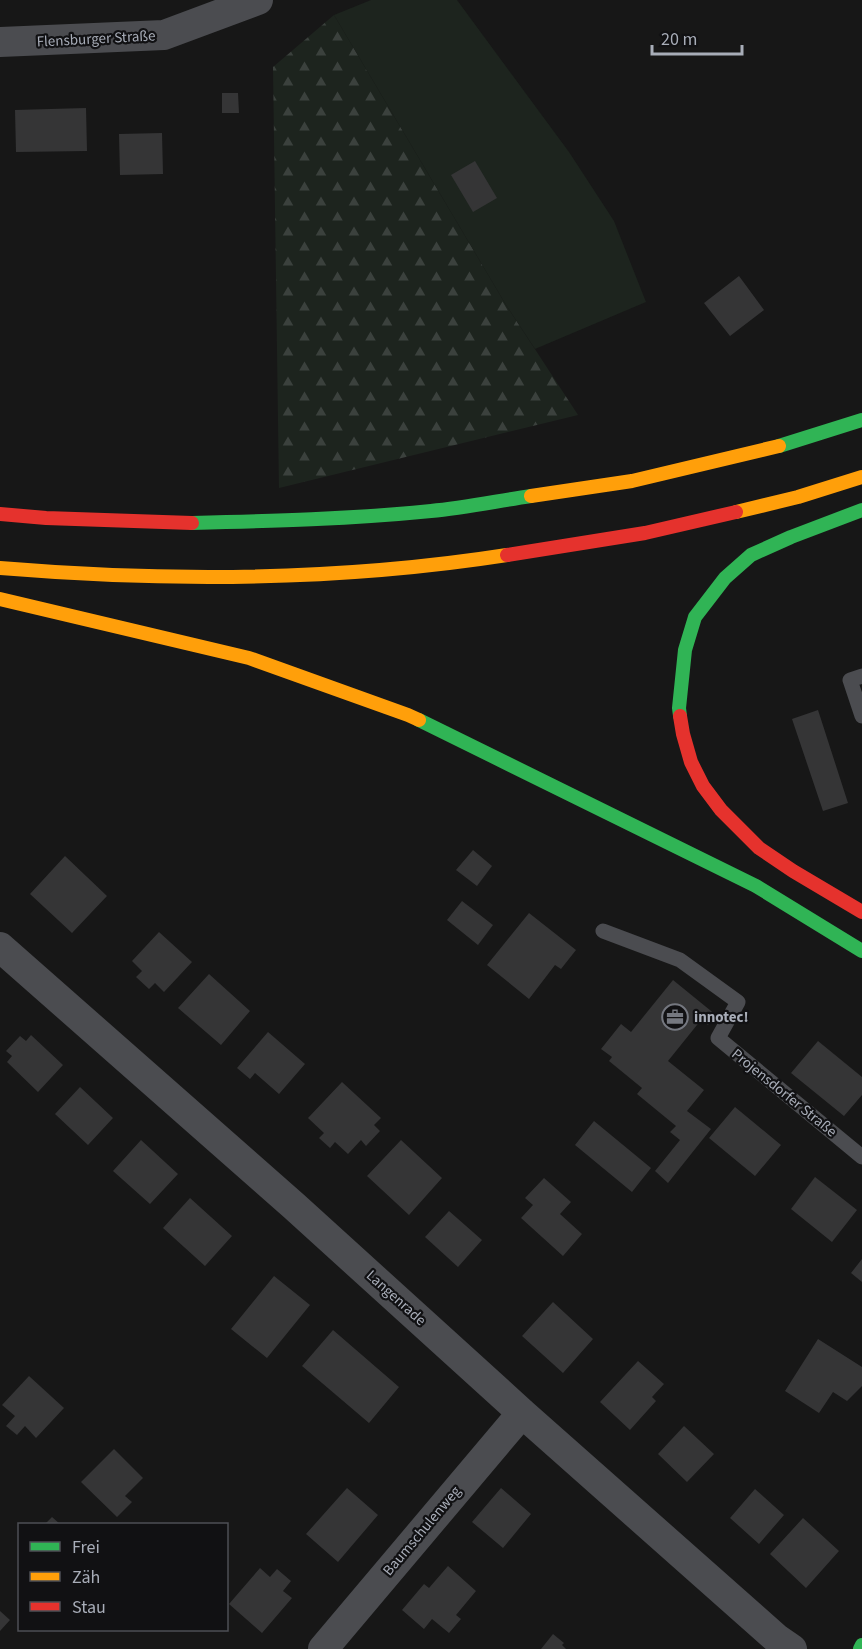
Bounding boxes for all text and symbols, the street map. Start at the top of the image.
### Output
scale bar [652,18,742,56]
street label: Flensburger Straße [36,25,156,53]
text: 20 m [661,27,697,52]
office icon: innotec! [660,1002,690,1032]
place label: innotec! [694,1007,749,1028]
street label: Projensdorfer Straße [727,1044,841,1142]
street label: Langenrade [361,1265,431,1331]
street label: Baumschulenweg [378,1481,466,1580]
legend [18,1523,228,1631]
text: Frei [72,1535,100,1560]
text: Zäh [72,1565,100,1590]
text: Stau [72,1595,106,1620]

